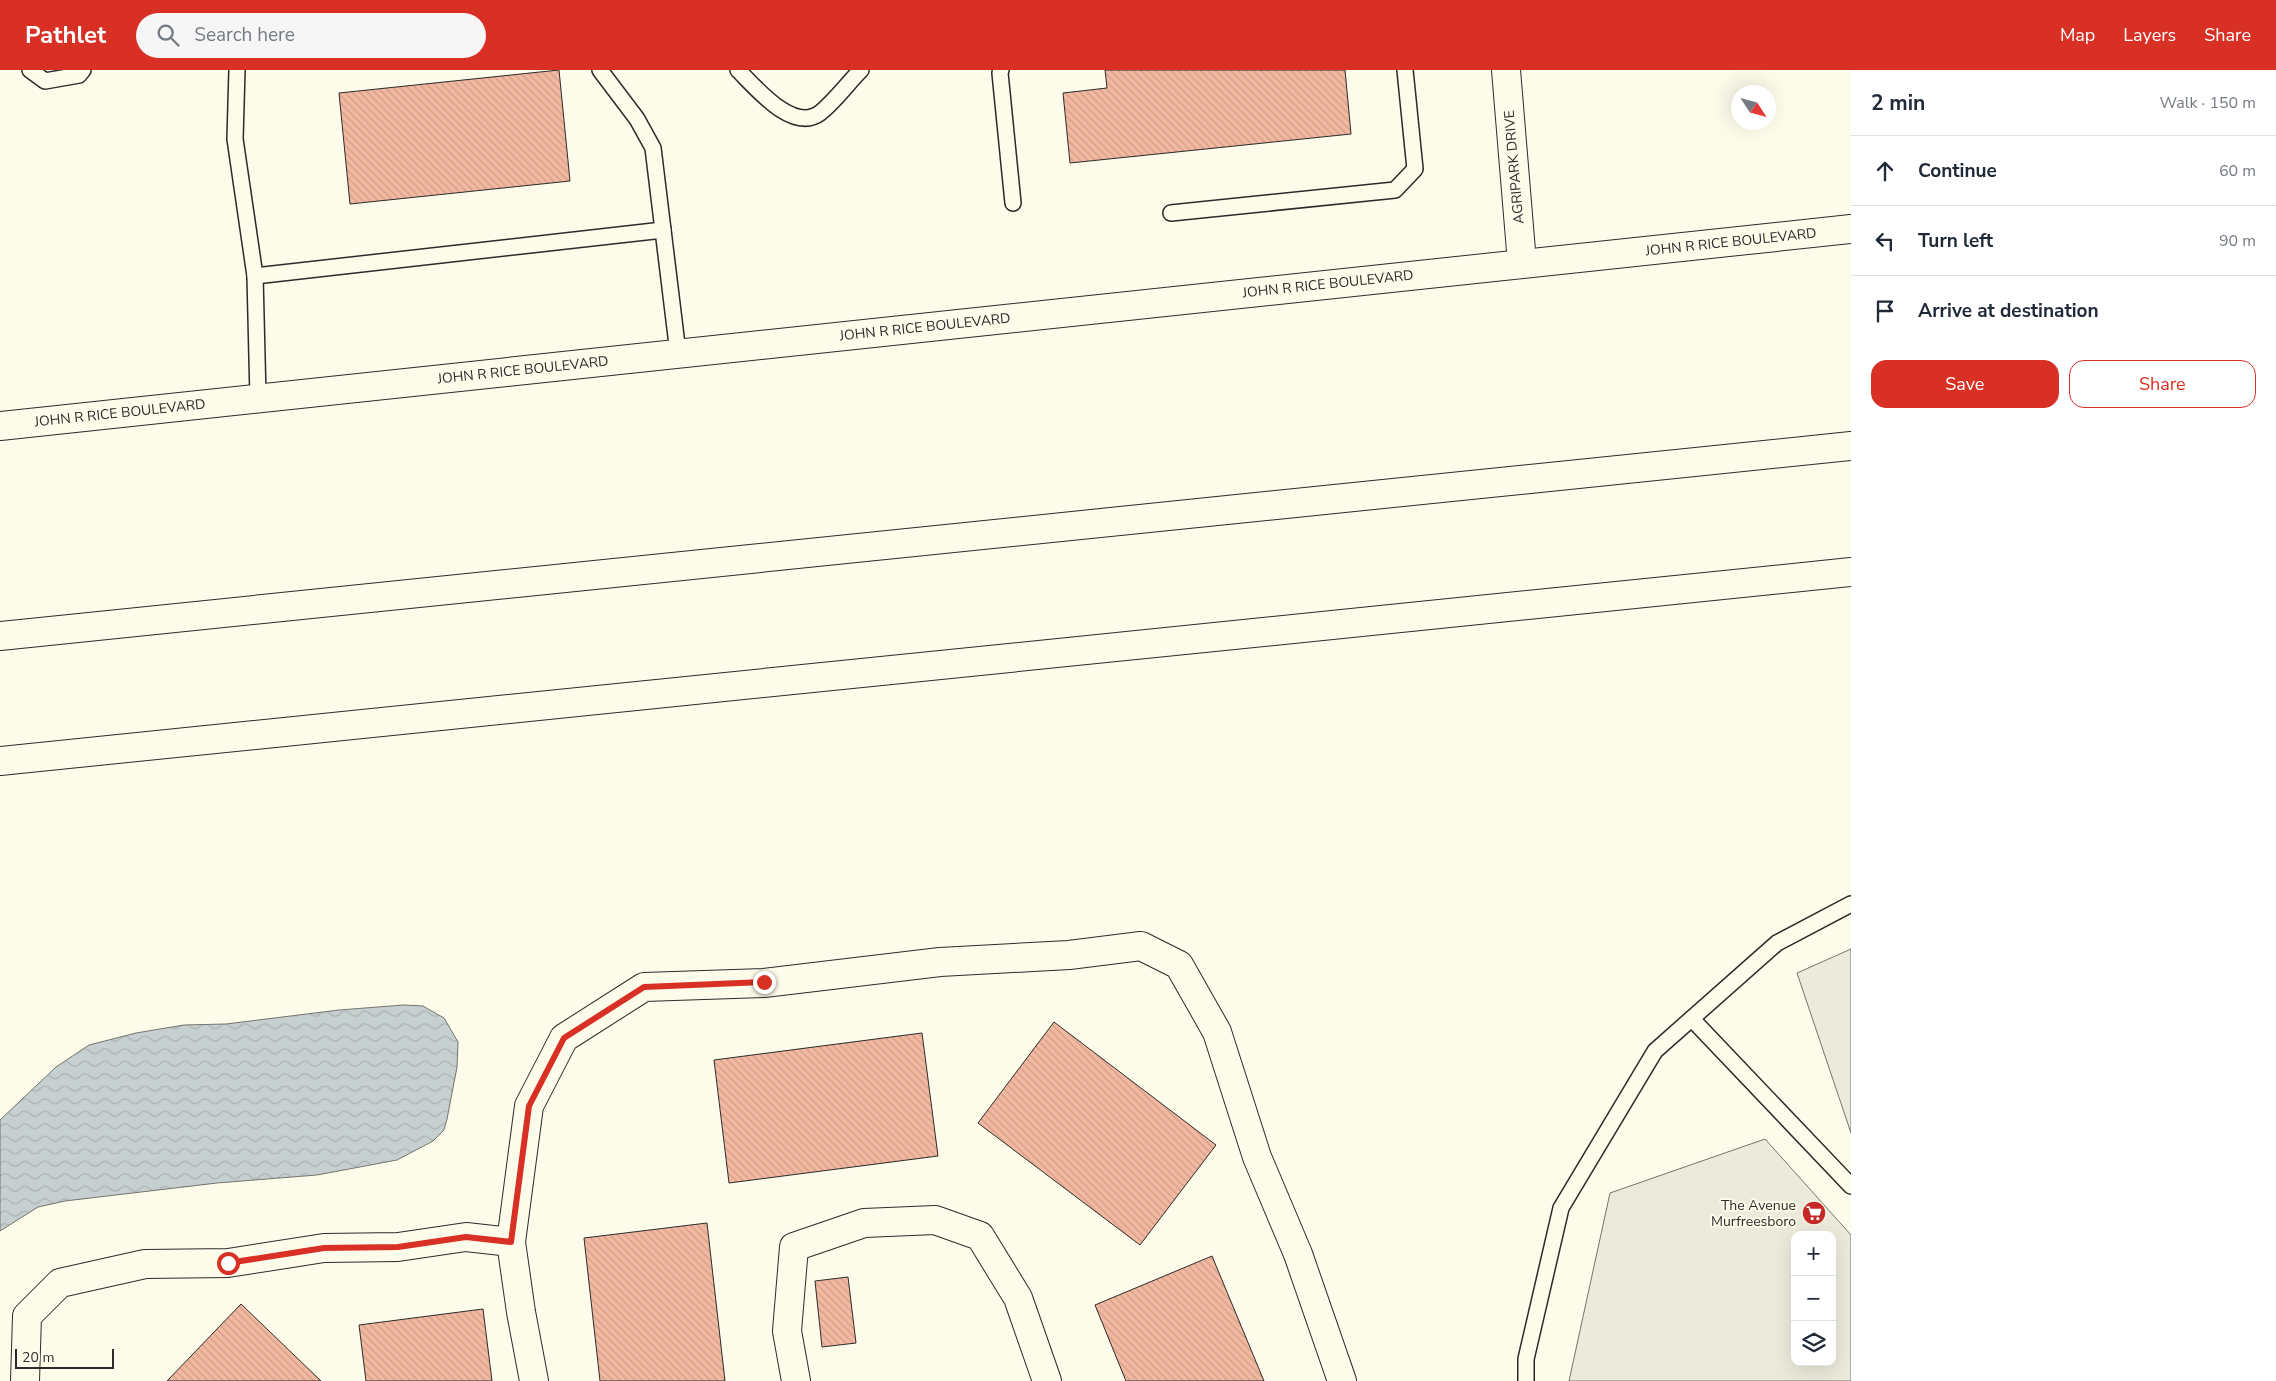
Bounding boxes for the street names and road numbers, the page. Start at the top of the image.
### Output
street label: AGRIPARK DRIVE [1500,109,1528,225]
street label: JOHN R RICE BOULEVARD [1644,224,1817,261]
street label: JOHN R RICE BOULEVARD [1241,266,1414,303]
street label: JOHN R RICE BOULEVARD [838,309,1011,346]
street label: JOHN R RICE BOULEVARD [436,352,609,389]
street label: JOHN R RICE BOULEVARD [33,395,206,432]

